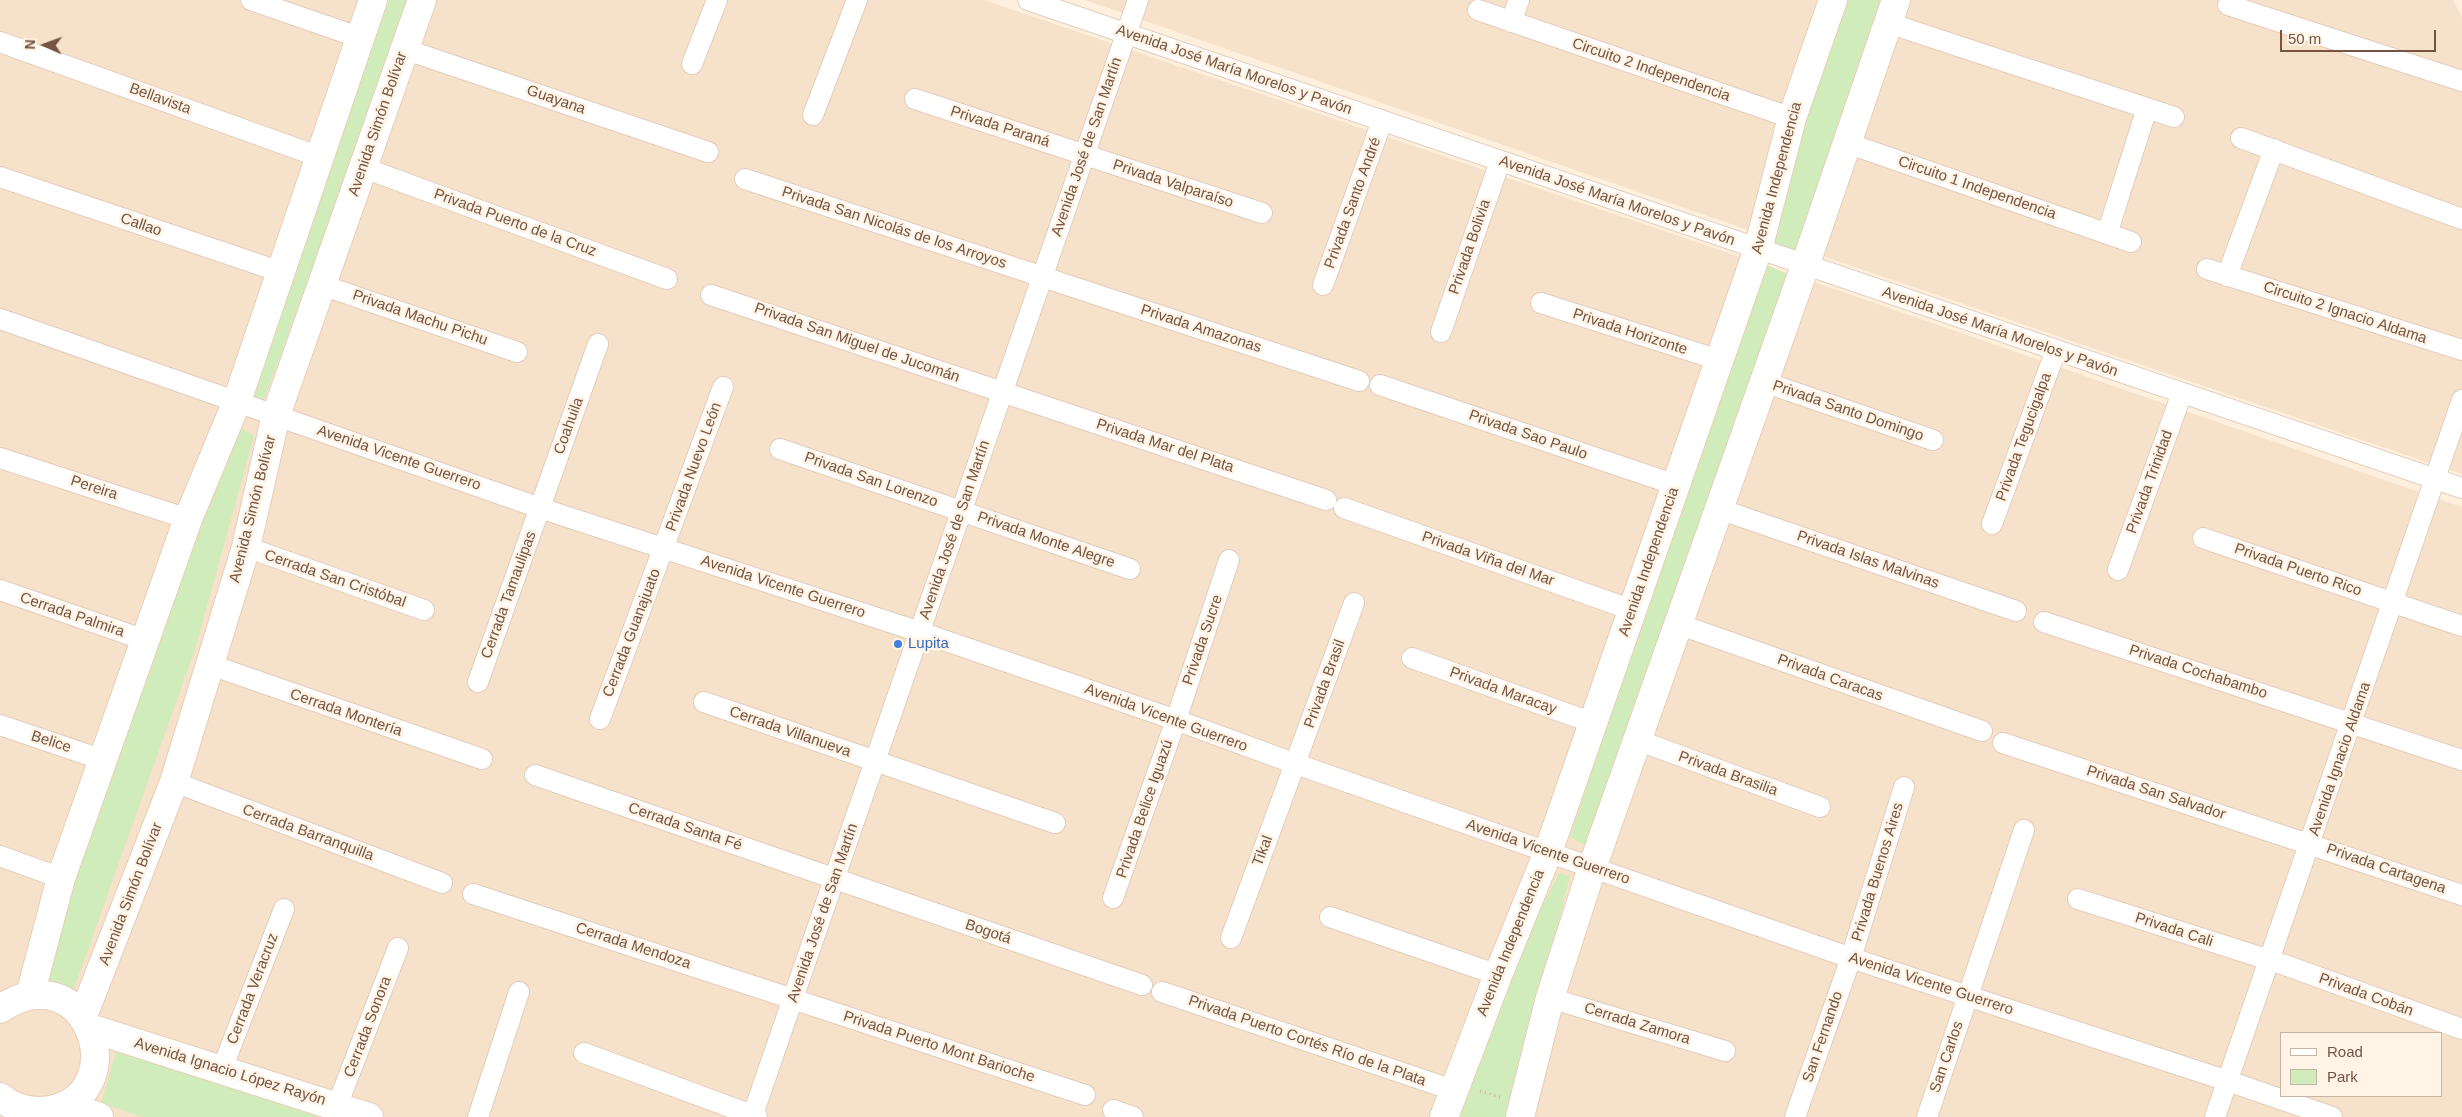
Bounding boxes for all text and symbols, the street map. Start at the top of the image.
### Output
north arrow [20,20,70,70]
scale bar [2282,20,2438,52]
street label: Avenida José María Morelos y Pavón [1114,21,1354,119]
text: 50 m [2288,30,2321,47]
street label: Circuito 2 Independencia [1570,34,1732,106]
text: N [22,39,38,50]
street label: Avenida Simón Bolívar [345,49,411,199]
street label: Avenida José de San Martín [1048,55,1126,239]
street label: Bellavista [127,80,193,118]
street label: Guayana [524,82,588,118]
street label: Avenida Independencia [1748,100,1806,256]
street label: Privada Paraná [948,102,1052,152]
street label: Privada Santo André [1321,135,1385,271]
street label: Avenida José María Morelos y Pavón [1497,152,1737,250]
street label: Circuito 1 Independencia [1896,152,2058,224]
street label: Privada Valparaíso [1110,156,1236,212]
street label: Privada San Nicolás de los Arroyos [779,183,1009,273]
street label: Privada Puerto de la Cruz [431,185,599,261]
street label: Privada Bolivia [1445,197,1495,297]
street label: Callao [118,210,164,240]
street label: Circuito 2 Ignacio Aldama [2261,278,2429,348]
street label: Avenida José María Morelos y Pavón [1880,283,2120,381]
street label: Privada Machu Pichu [350,286,490,350]
street label: Privada San Miguel de Jucomán [752,299,962,387]
street label: Privada Amazonas [1138,301,1264,357]
street label: Privada Horizonte [1571,305,1689,359]
street label: Privada Tegucigalpa [1992,370,2056,504]
street label: Privada Santo Domingo [1770,377,1926,445]
street label: Coahuila [550,395,588,457]
street label: Privada Nuevo León [662,400,726,534]
street label: Privada Sao Paulo [1466,406,1590,464]
street label: Privada Mar del Plata [1094,415,1236,477]
street label: Avenida Vicente Guerrero [315,421,483,495]
street label: Privada Trinidad [2123,428,2177,536]
street label: Avenida Simón Bolívar [226,433,280,585]
street label: Avenida José de San Martín [916,438,994,622]
street label: Privada San Lorenzo [802,449,940,511]
street label: Pereira [68,472,120,504]
street label: Avenida Independencia [1615,485,1683,639]
street label: Privada Monte Alegre [975,508,1117,572]
street label: Privada Islas Malvinas [1795,527,1941,593]
street label: Privada Viña del Mar [1419,528,1557,590]
street label: Cerrada Tamaulipas [478,529,540,661]
street label: Privada Puerto Rico [2232,540,2364,600]
street label: Cerrada San Cristóbal [262,546,408,612]
street label: Avenida Vicente Guerrero [698,552,868,622]
street label: Cerrada Guanajuato [599,566,665,700]
street label: Cerrada Palmira [17,589,127,641]
street label: Privada Sucre [1179,593,1227,687]
place label: Lupita [908,635,949,653]
street label: Privada Brasil [1301,637,1349,731]
marker: Lupita [892,638,904,650]
street label: Privada Cochabambo [2127,641,2269,703]
street label: Privada Caracas [1775,651,1885,705]
street label: Privada Maracay [1447,663,1559,719]
street label: Avenida Vicente Guerrero [1082,680,1250,756]
street label: Avenida Ignacio Aldama [2305,680,2375,838]
street label: Cerrada Montería [287,685,405,741]
street label: Cerrada Villanueva [727,703,853,761]
street label: Belice [29,727,73,757]
street label: Privada Belice Iguazú [1113,737,1177,881]
street label: Privada Brasilia [1676,748,1780,800]
street label: Privada San Salvador [2084,762,2228,824]
street label: Cerrada Santa Fé [626,799,744,855]
street label: Privada Buenos Aires [1848,800,1908,944]
street label: Cerrada Barranquilla [240,801,376,865]
street label: Avenida Vicente Guerrero [1464,815,1632,889]
street label: Avenida Simón Bolívar [95,820,167,968]
street label: Avenida José de San Martín [784,821,862,1005]
street label: Tikal [1249,833,1277,869]
street label: Privada Cartagena [2324,840,2448,898]
street label: Avenida Independencia [1473,867,1549,1019]
street label: Privada Cali [2133,909,2215,951]
street label: Bogotá [963,916,1013,948]
street label: Cerrada Mendoza [573,919,693,973]
street label: Cerrada Veracruz [224,931,282,1047]
street label: Avenida Vicente Guerrero [1846,949,2016,1019]
street label: Privada Cobán [2316,970,2416,1020]
street label: Cerrada Sonora [340,974,396,1080]
street label: San Fernando [1799,989,1847,1085]
street label: Privada Puerto Cortés Río de la Plata [1186,992,1428,1090]
street label: Cerrada Zamora [1582,999,1692,1049]
street label: Privada Puerto Mont Barioche [841,1008,1037,1086]
street label: San Carlos [1926,1019,1968,1095]
legend [2280,1032,2442,1097]
street label: Avenida Ignacio López Rayón [132,1034,328,1110]
text: Road [2327,1043,2363,1060]
text: Park [2327,1068,2358,1085]

